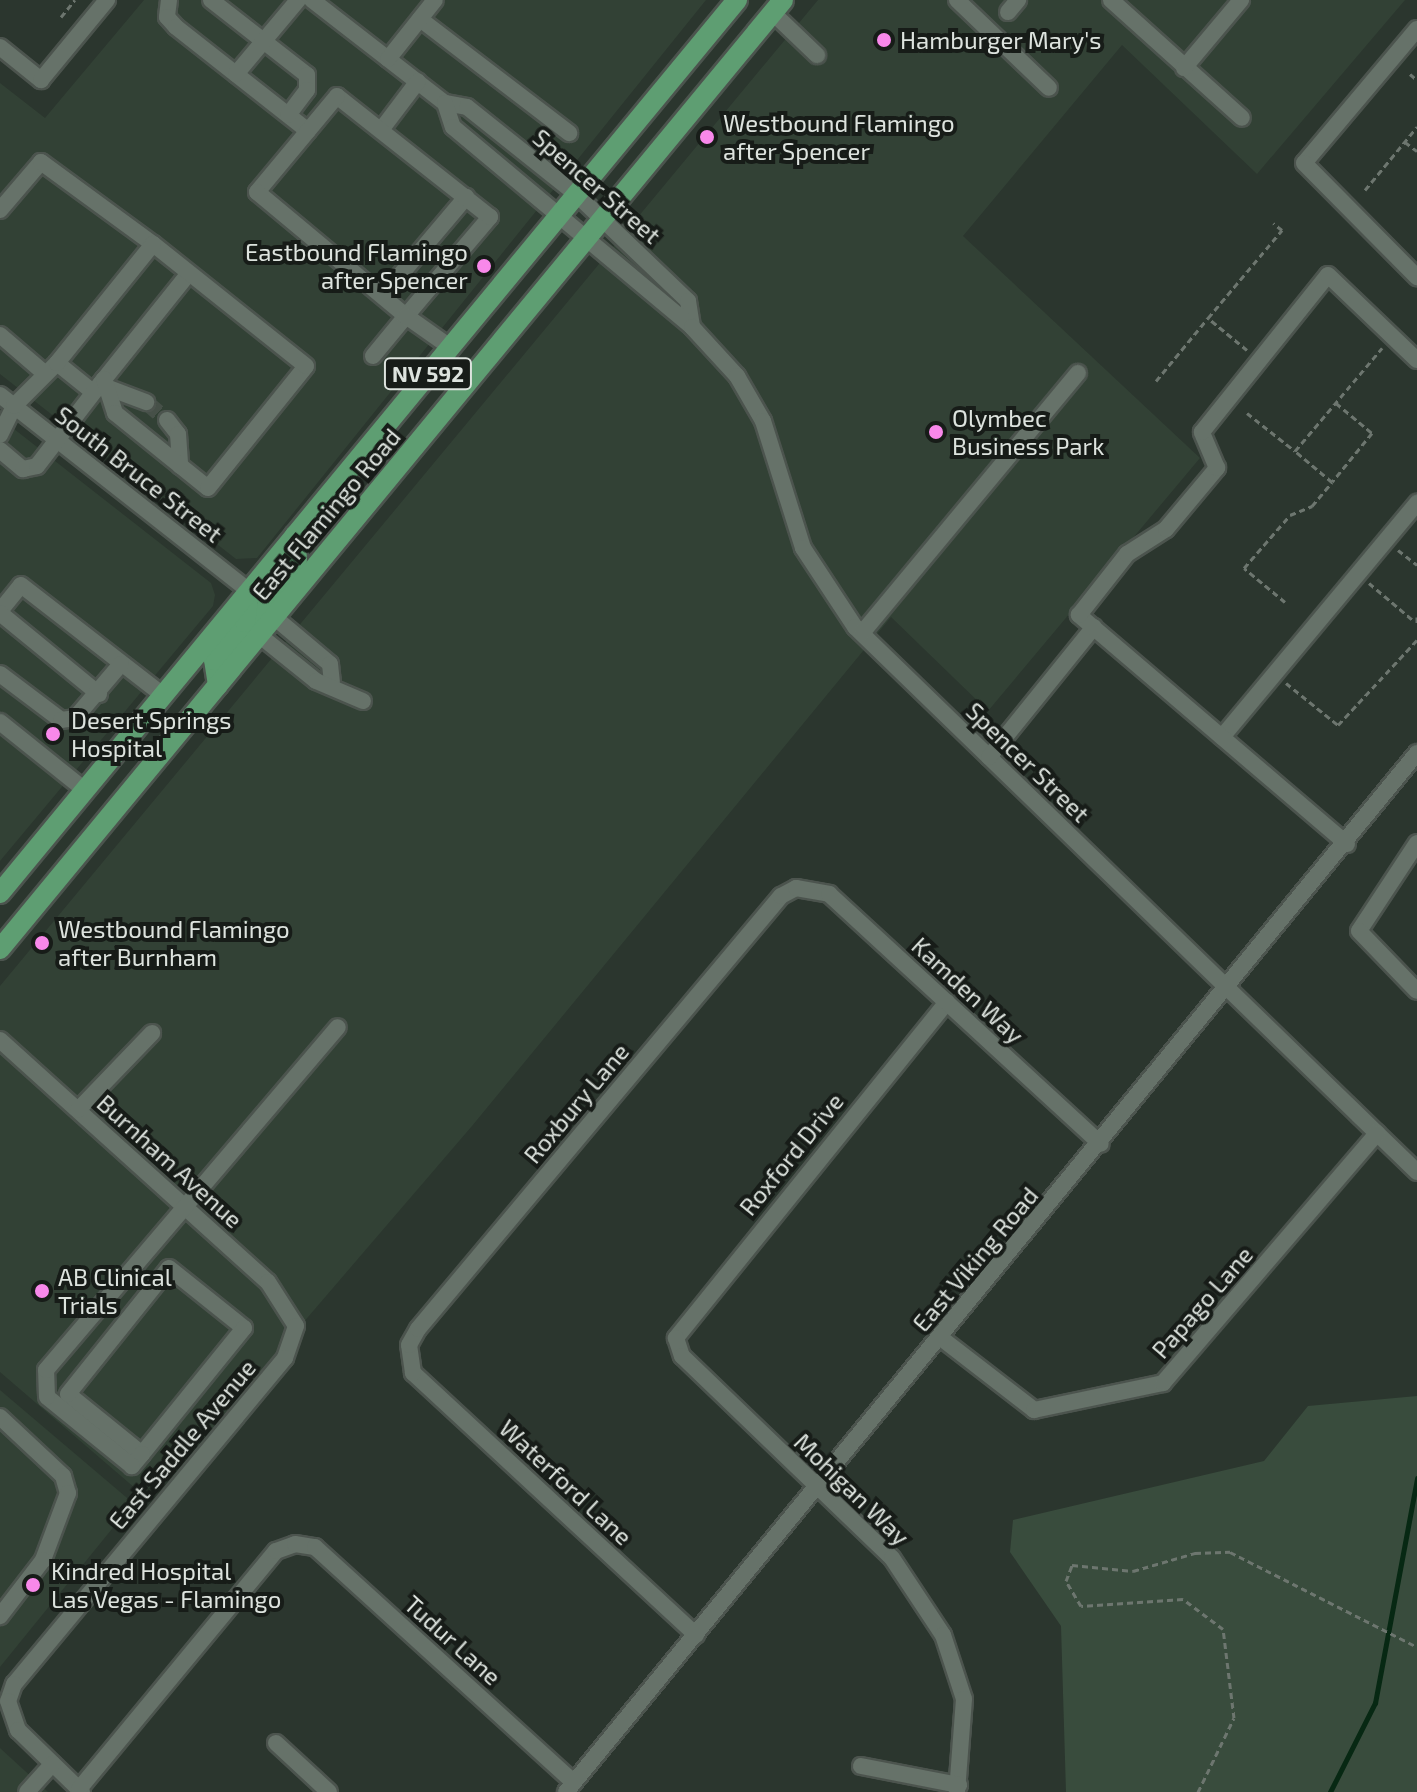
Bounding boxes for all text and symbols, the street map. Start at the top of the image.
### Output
place label: Hamburger Mary's [900,26,1102,54]
marker: Hamburger Mary's [875,31,893,49]
place label: Westbound Flamingo after Spencer [723,109,955,165]
street label: Spencer Street [527,123,667,249]
marker: Westbound Flamingo after Spencer [698,128,716,146]
place label: Eastbound Flamingo after Spencer [245,238,468,294]
marker: Eastbound Flamingo after Spencer [475,257,493,275]
road number: NV 592 [382,356,474,392]
street label: South Bruce Street [50,400,228,548]
place label: Olymbec Business Park [952,404,1104,460]
street label: East Flamingo Road [246,422,406,606]
marker: Olymbec Business Park [927,423,945,441]
street label: Spencer Street [960,696,1096,828]
place label: Desert Springs Hospital [71,706,232,762]
marker: Desert Springs Hospital [42,723,64,745]
place label: Westbound Flamingo after Burnham [58,915,290,971]
street label: Kamden Way [906,931,1030,1049]
marker: Westbound Flamingo after Burnham [33,934,51,952]
street label: Roxbury Lane [517,1037,635,1169]
street label: Roxford Drive [733,1087,849,1221]
street label: Burnham Avenue [91,1088,249,1234]
street label: East Viking Road [906,1181,1044,1337]
street label: Papago Lane [1146,1240,1258,1364]
place label: AB Clinical Trials [58,1263,172,1319]
marker: AB Clinical Trials [33,1282,51,1300]
street label: East Saddle Avenue [102,1353,262,1535]
street label: Waterford Lane [494,1413,638,1551]
street label: Mohigan Way [789,1427,915,1551]
place label: Kindred Hospital Las Vegas - Flamingo [51,1557,282,1613]
marker: Kindred Hospital Las Vegas - Flamingo [22,1574,44,1596]
street label: Tudur Lane [399,1589,507,1691]

